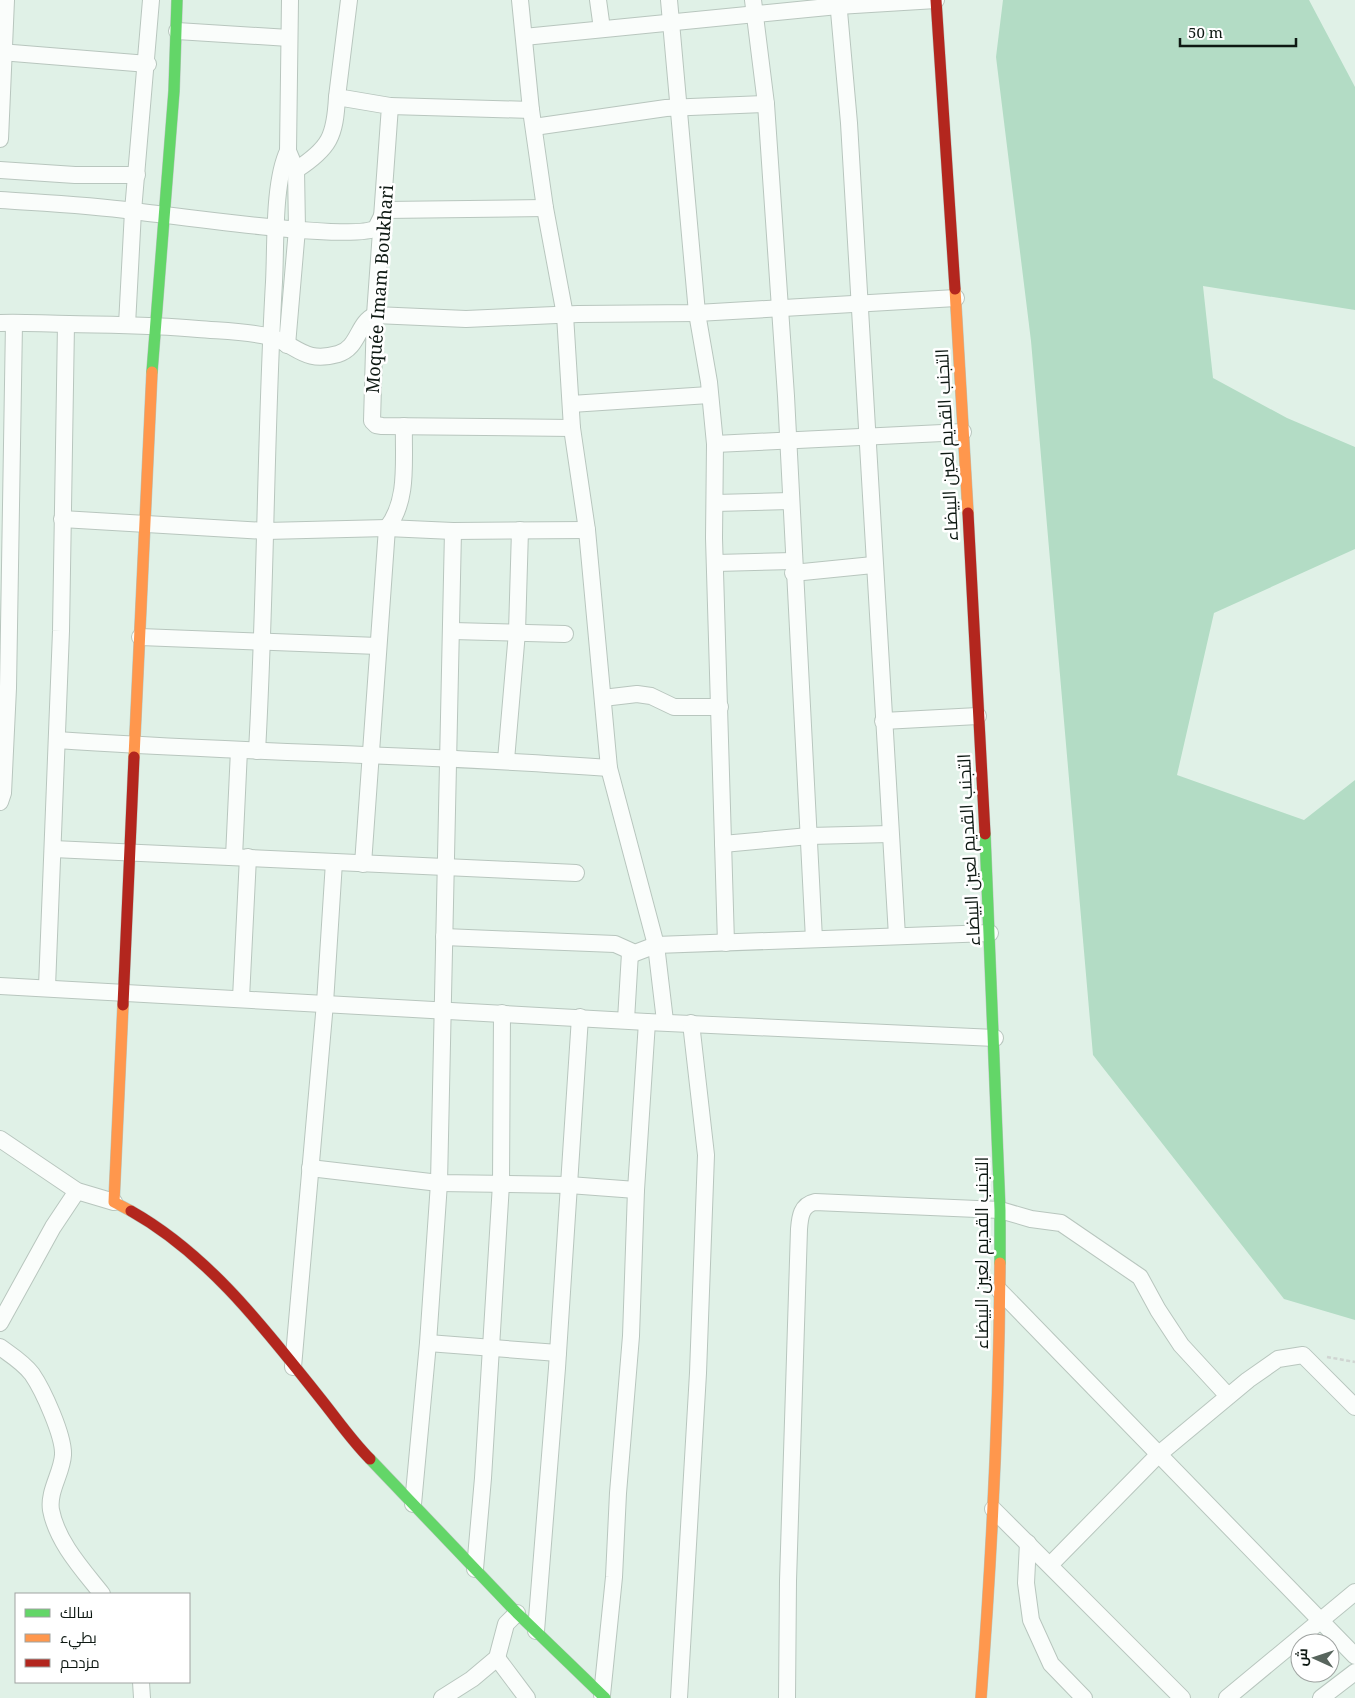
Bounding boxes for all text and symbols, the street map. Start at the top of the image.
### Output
scale bar [1180,15,1296,47]
text: 50 m [1188,22,1223,42]
street label: Moquée Imam Boukhari [360,184,398,394]
street label: التجنب القديم لعين البيضاء [929,348,964,542]
street label: التجنب القديم لعين البيضاء [951,753,986,947]
street label: التجنب القديم لعين البيضاء [969,1157,994,1349]
legend [15,1593,190,1683]
text: سالك [60,1602,93,1622]
text: بطيء [60,1627,97,1650]
north arrow [1290,1633,1340,1683]
text: ش [1292,1648,1311,1667]
text: مزدحم [60,1652,100,1673]

